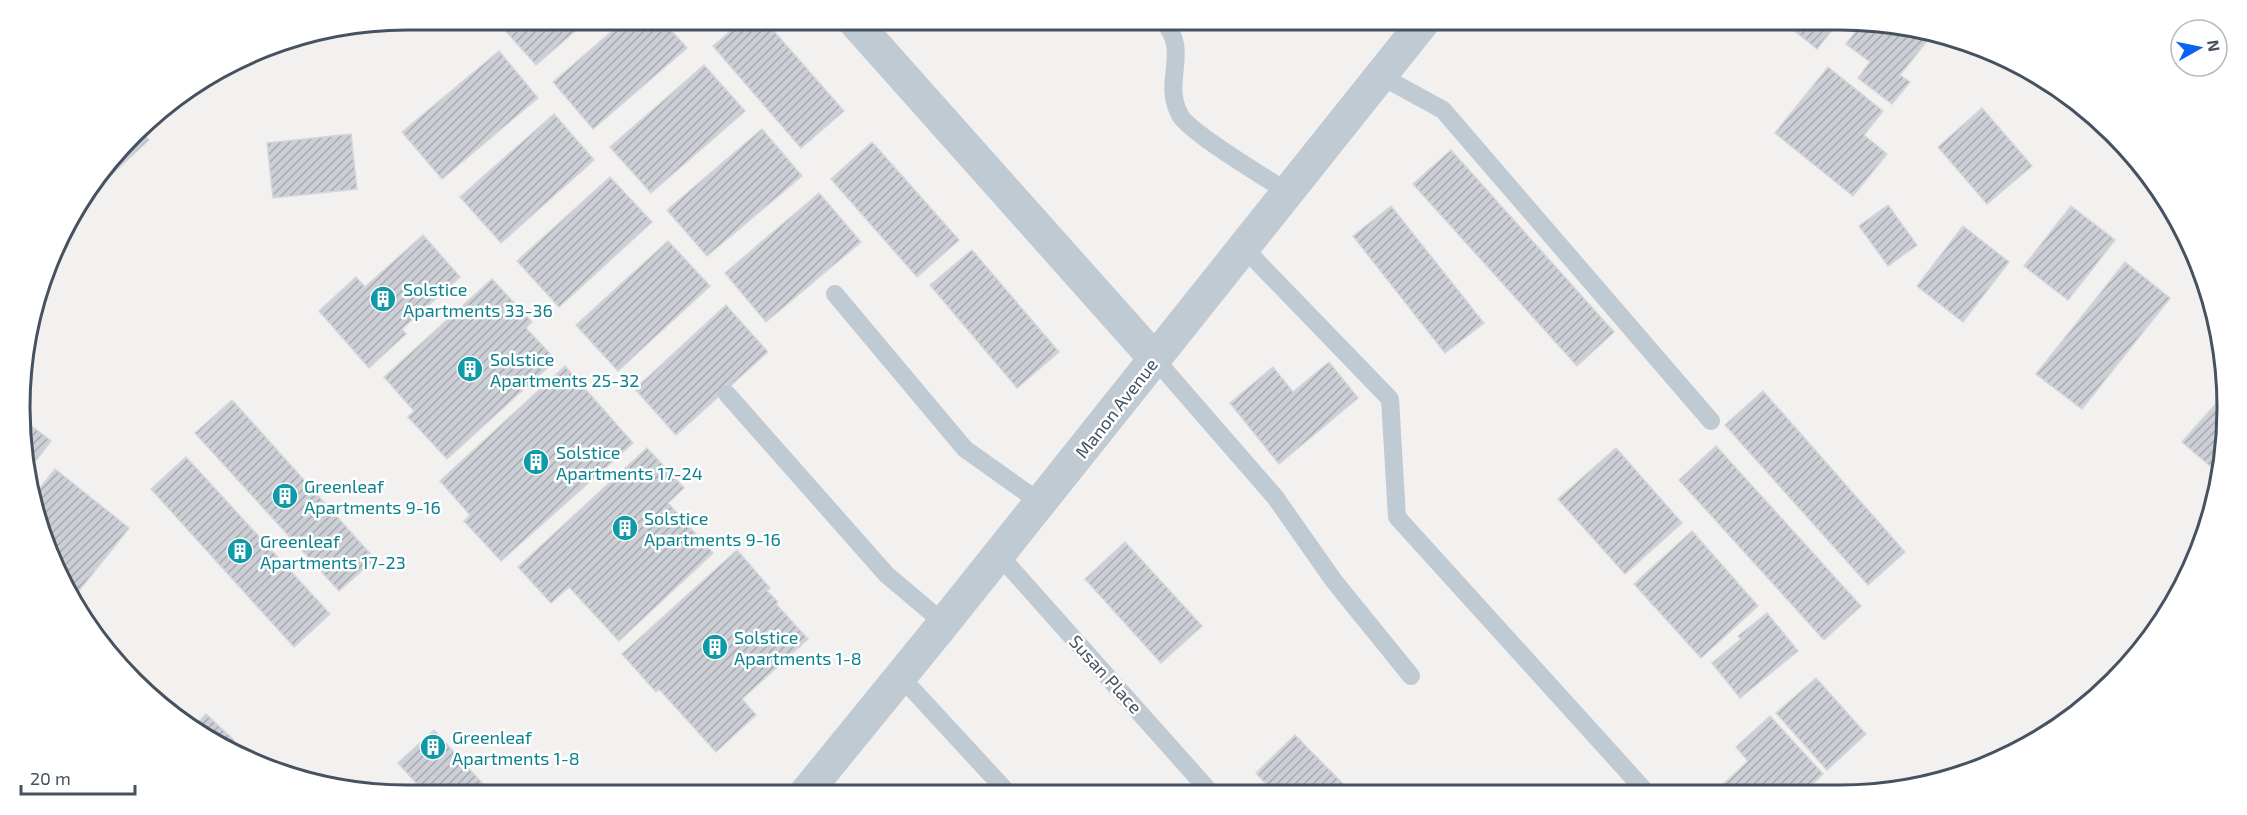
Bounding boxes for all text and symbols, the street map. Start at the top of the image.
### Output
north arrow [2169,18,2229,78]
text: N [2204,38,2225,53]
place label: Solstice Apartments 33-36 [403,278,553,321]
building icon: Solstice Apartments 33-36 [368,284,398,314]
place label: Solstice Apartments 25-32 [490,348,639,391]
building icon: Solstice Apartments 25-32 [455,354,485,384]
street label: Manon Avenue [1070,354,1162,462]
place label: Solstice Apartments 17-24 [556,441,703,484]
building icon: Solstice Apartments 17-24 [521,447,551,477]
place label: Greenleaf Apartments 9-16 [304,475,441,518]
building icon: Greenleaf Apartments 9-16 [270,481,300,511]
place label: Solstice Apartments 9-16 [644,507,781,550]
building icon: Solstice Apartments 9-16 [610,513,640,543]
place label: Greenleaf Apartments 17-23 [260,530,406,573]
building icon: Greenleaf Apartments 17-23 [225,536,255,566]
place label: Solstice Apartments 1-8 [734,626,862,669]
street label: Susan Place [1065,630,1147,718]
building icon: Solstice Apartments 1-8 [700,632,730,662]
place label: Greenleaf Apartments 1-8 [452,726,580,769]
building icon: Greenleaf Apartments 1-8 [418,732,448,762]
scale bar [21,758,135,796]
text: 20 m [30,767,71,789]

